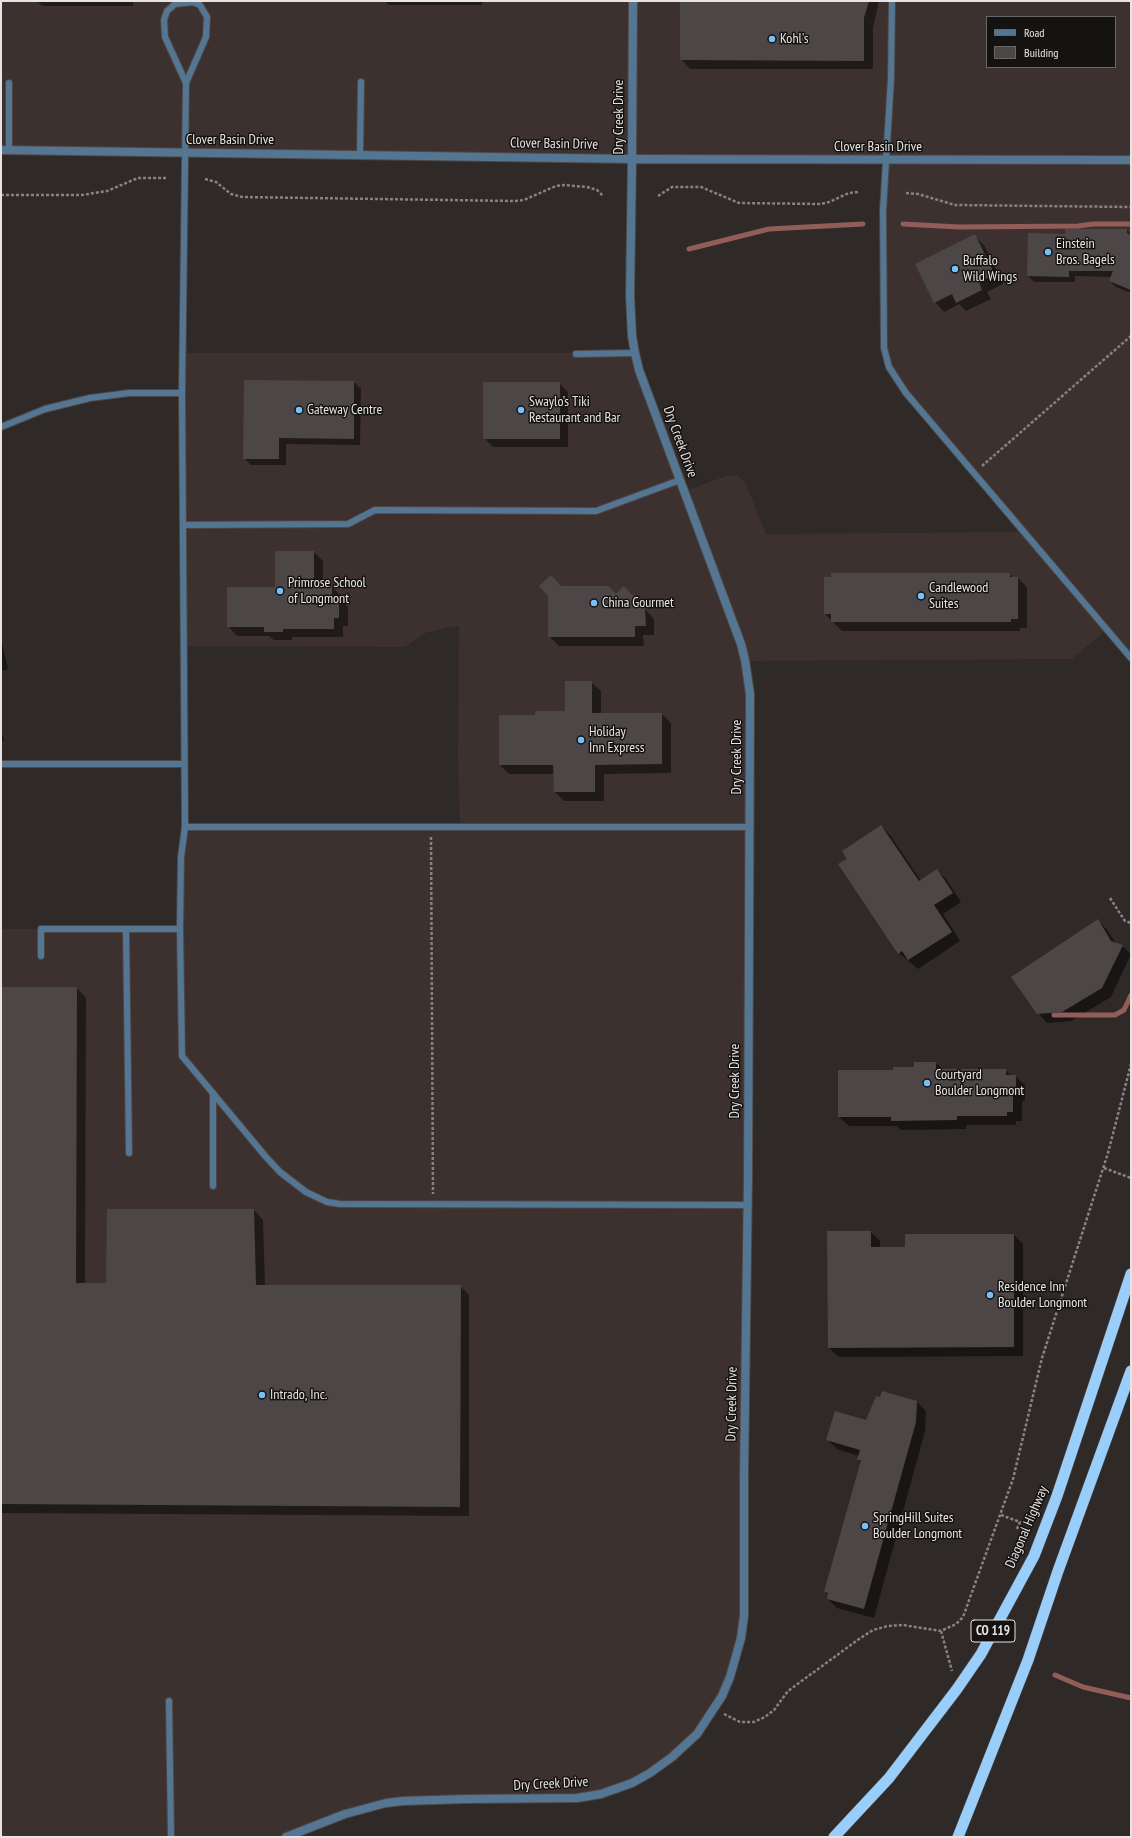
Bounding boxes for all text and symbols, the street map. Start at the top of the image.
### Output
legend [986,16,1116,68]
text: Road [1024,25,1044,40]
place label: Kohl's [780,31,808,47]
marker: Kohl's [767,34,777,44]
text: Building [1024,45,1059,60]
street label: Dry Creek Drive [611,80,627,154]
street label: Clover Basin Drive [186,132,274,148]
street label: Clover Basin Drive [510,135,598,153]
street label: Clover Basin Drive [834,139,922,155]
place label: Einstein Bros. Bagels [1056,236,1115,268]
marker: Einstein Bros. Bagels [1043,247,1053,257]
place label: Buffalo Wild Wings [963,253,1017,286]
marker: Buffalo Wild Wings [950,264,960,274]
place label: Swaylo’s Tiki Restaurant and Bar [529,394,620,426]
place label: Gateway Centre [307,402,382,418]
street label: Dry Creek Drive [659,404,701,480]
marker: Gateway Centre [294,405,304,415]
marker: Swaylo’s Tiki Restaurant and Bar [516,405,526,415]
place label: Primrose School of Longmont [288,575,366,608]
place label: Candlewood Suites [929,580,988,612]
marker: Primrose School of Longmont [275,586,285,596]
marker: Candlewood Suites [916,591,926,601]
place label: China Gourmet [602,595,674,611]
marker: China Gourmet [589,598,599,608]
street label: Dry Creek Drive [729,720,745,794]
place label: Holiday Inn Express [589,724,644,756]
marker: Holiday Inn Express [576,735,586,745]
street label: Dry Creek Drive [727,1044,743,1118]
place label: Courtyard Boulder Longmont [935,1067,1024,1100]
marker: Courtyard Boulder Longmont [922,1078,932,1088]
place label: Residence Inn Boulder Longmont [998,1279,1087,1312]
marker: Residence Inn Boulder Longmont [985,1290,995,1300]
street label: Dry Creek Drive [723,1366,741,1442]
place label: Intrado, Inc. [270,1387,327,1403]
marker: Intrado, Inc. [257,1390,267,1400]
street label: Diagonal Highway [1002,1483,1052,1571]
place label: SpringHill Suites Boulder Longmont [873,1510,962,1542]
marker: SpringHill Suites Boulder Longmont [860,1521,870,1531]
road number: CO 119 [971,1620,1015,1642]
street label: Dry Creek Drive [513,1774,589,1794]

